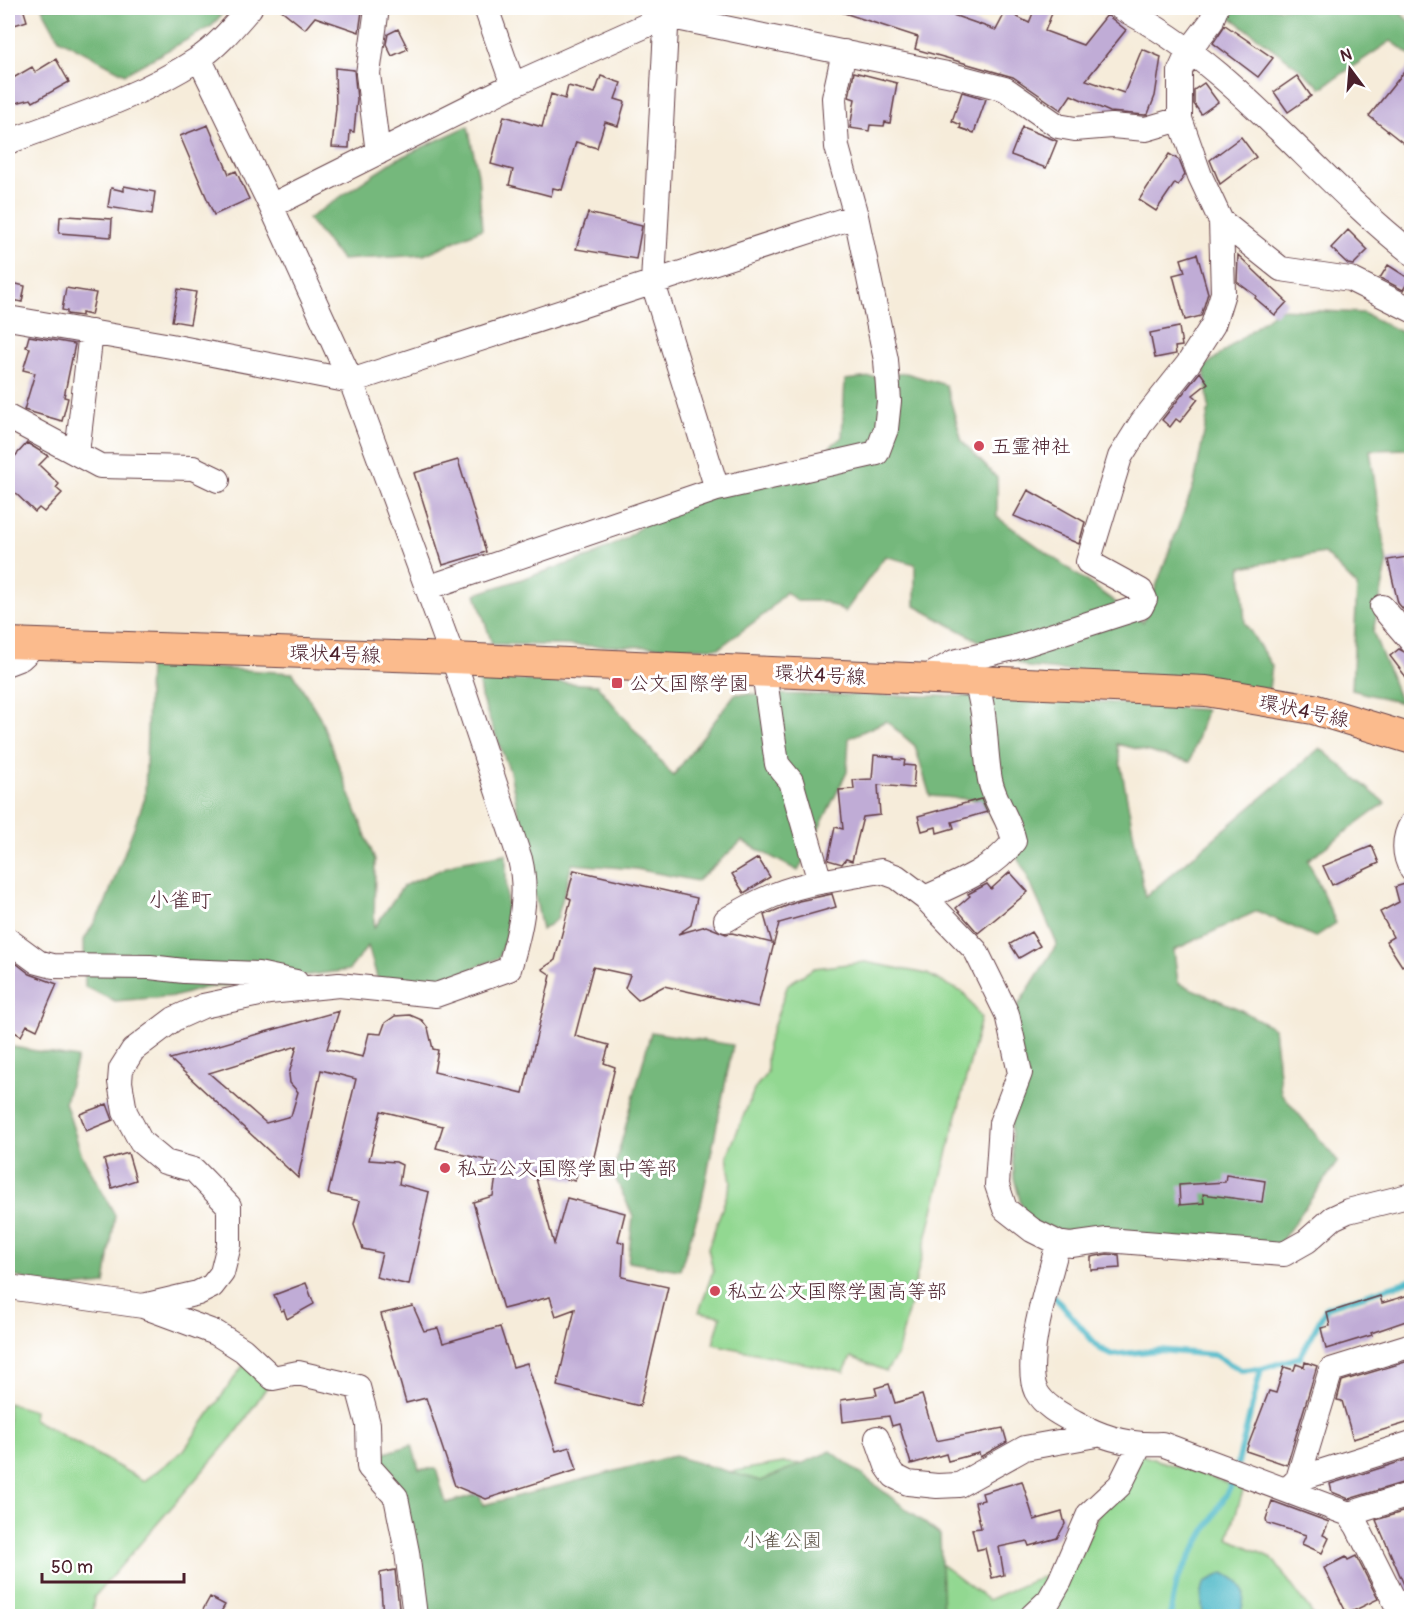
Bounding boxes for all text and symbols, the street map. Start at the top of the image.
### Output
north arrow [1320,39,1380,99]
text: N [1338,44,1354,67]
place label: 五霊神社 [991,434,1071,459]
marker: 五霊神社 [972,439,986,453]
street label: 環状4号線 [289,640,381,668]
street label: 環状4号線 [774,660,866,690]
place label: 公文国際学園 [629,671,749,696]
marker: 公文国際学園 [610,676,624,690]
street label: 環状4号線 [1257,689,1351,733]
district label: 小雀町 [149,887,212,914]
place label: 私立公文国際学園中等部 [457,1156,677,1181]
marker: 私立公文国際学園中等部 [438,1161,452,1175]
place label: 私立公文国際学園高等部 [727,1279,947,1304]
marker: 私立公文国際学園高等部 [708,1284,722,1298]
park label: 小雀公園 [742,1528,822,1553]
scale bar [42,1546,184,1584]
text: 50 m [51,1556,93,1579]

